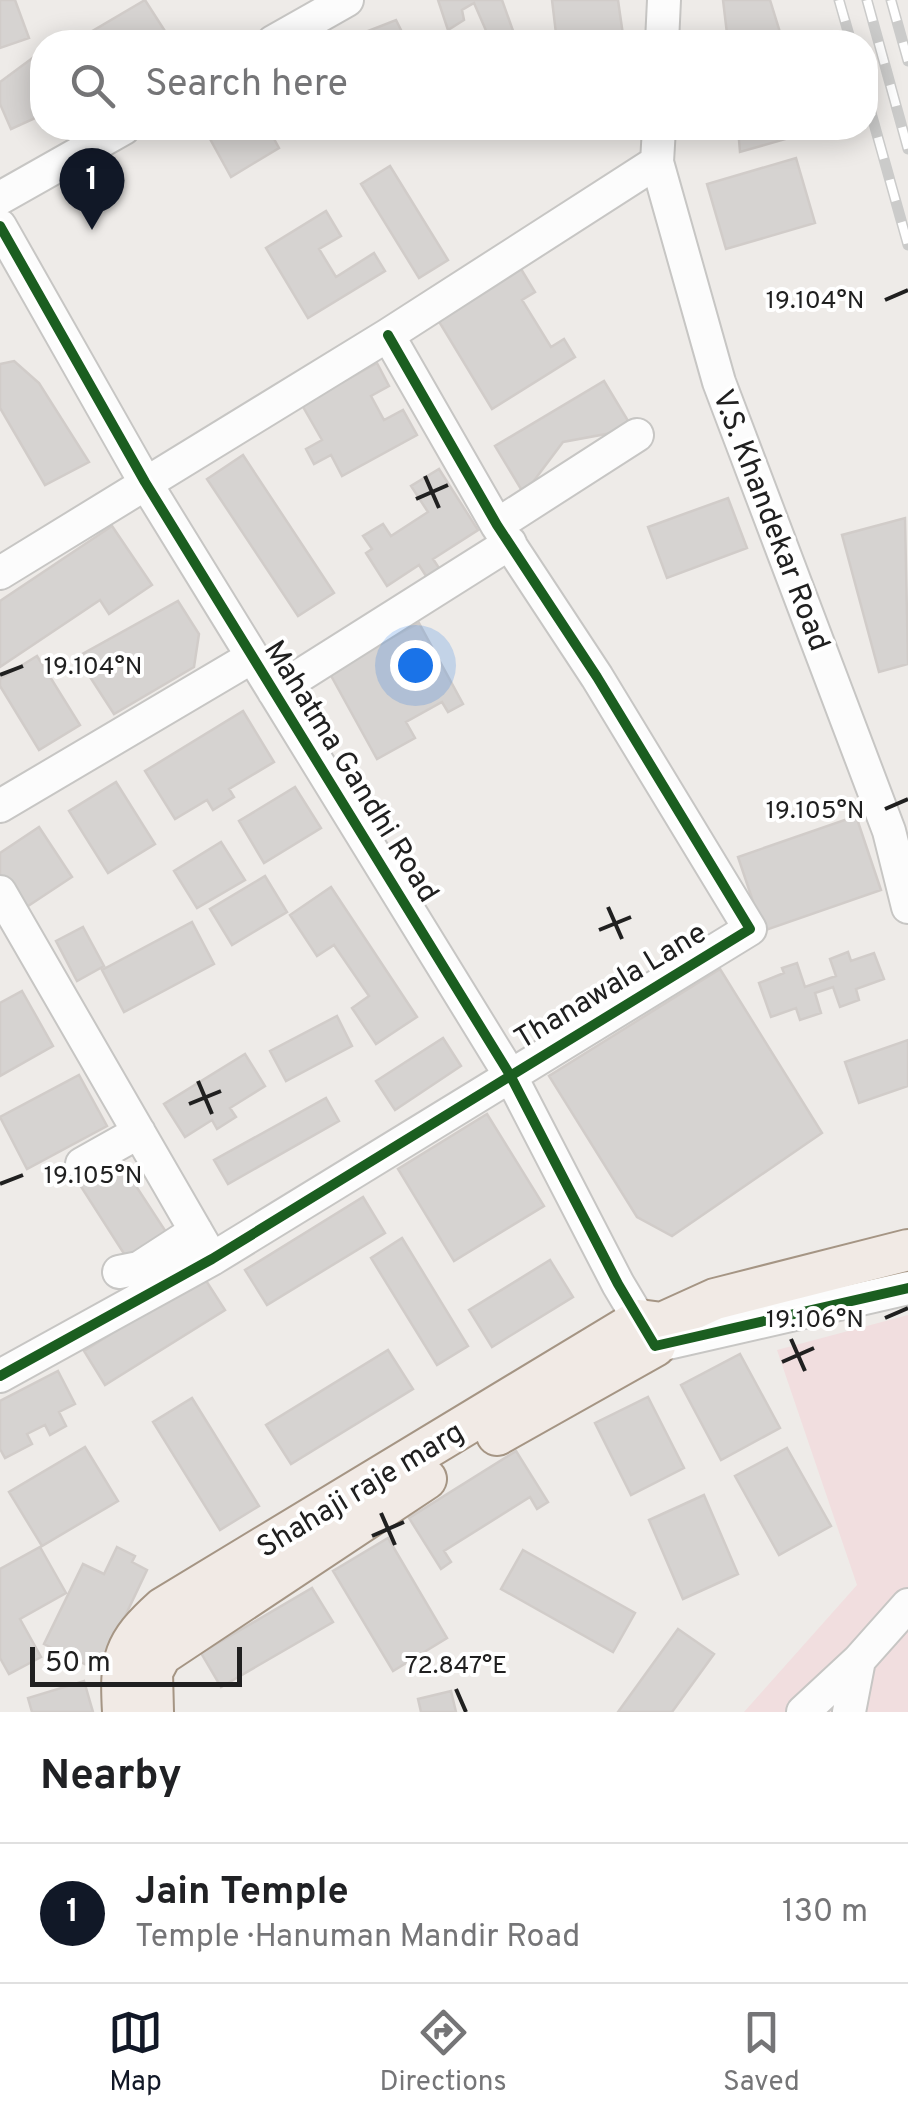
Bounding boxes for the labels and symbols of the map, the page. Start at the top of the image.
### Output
pin: 1 [59,148,124,230]
text: 19.104°N [766,286,864,318]
street label: V.S. Khandekar Road [703,385,837,657]
street label: Mahatma Gandhi Road [254,634,446,910]
your location [390,640,441,691]
text: 19.104°N [44,652,142,684]
text: 19.105°N [766,796,864,828]
street label: Thanawala Lane [509,915,714,1059]
text: 19.105°N [44,1161,142,1193]
text: 19.106°N [766,1305,864,1337]
street label: Shahaji raje marg [251,1415,471,1567]
scale bar [30,1642,242,1686]
text: 72.847°E [405,1651,507,1683]

